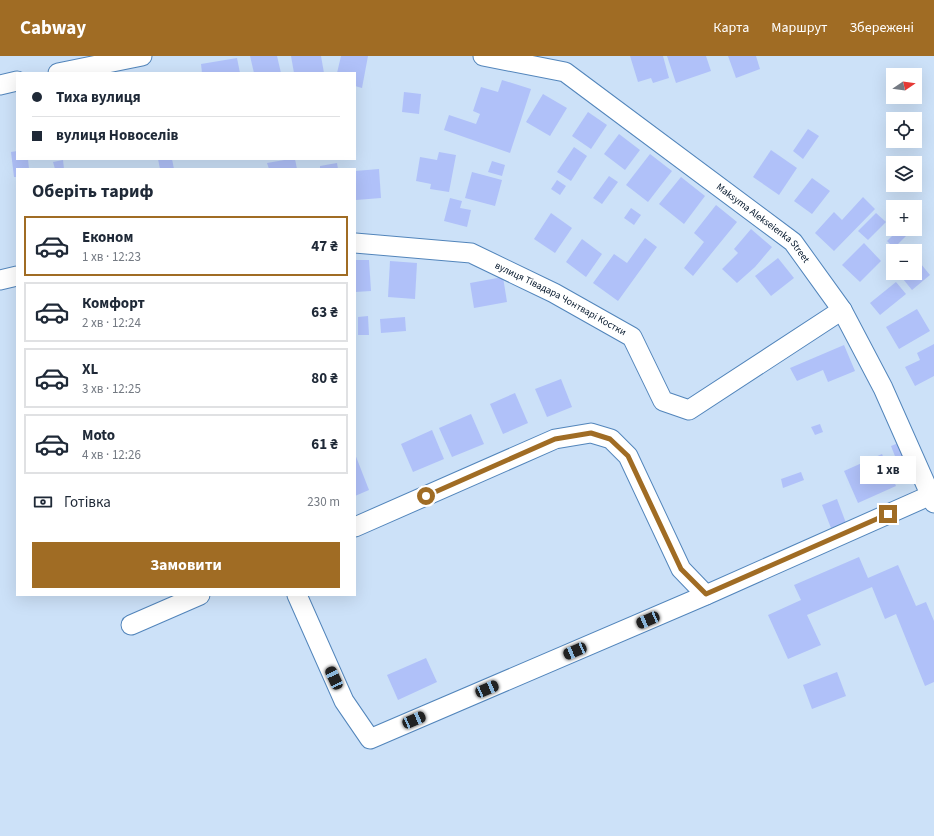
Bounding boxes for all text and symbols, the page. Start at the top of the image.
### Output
text: Cabway [20,15,86,42]
text: Карта [713,18,749,38]
text: Маршрут [771,18,827,38]
text: Збережені [849,18,914,38]
north arrow [886,68,922,104]
map controls [886,68,922,280]
text: Тиха вулиця [56,87,141,108]
button: locate [886,112,922,148]
text: вулиця Новоселів [56,125,179,146]
button: layers [886,156,922,192]
text: Оберіть тариф [32,179,154,204]
street label: Maksyma Alekseienka Street [713,180,813,266]
button: + [886,200,922,236]
text: Економ [82,227,133,248]
icon: car [34,228,70,264]
text: 47 ₴ [311,236,338,257]
button: − [886,244,922,280]
text: 1 хв · 12:23 [82,248,141,266]
street label: вулиця Тівадара Чонтварі Костки [492,258,629,339]
text: Комфорт [82,293,145,314]
icon: car [34,294,70,330]
text: 63 ₴ [311,302,338,323]
text: 2 хв · 12:24 [82,314,141,332]
text: XL [82,359,98,380]
icon: car [34,360,70,396]
text: 80 ₴ [311,368,338,389]
text: 3 хв · 12:25 [82,380,141,398]
text: Moto [82,425,115,446]
icon: car [34,426,70,462]
text: 61 ₴ [311,434,338,455]
text: 4 хв · 12:26 [82,446,141,464]
callout: 1 хв [860,456,916,484]
text: 1 хв [876,461,900,479]
route start [417,487,435,505]
icon: cash [32,491,54,513]
text: Готівка [64,492,111,513]
text: 230 m [307,493,340,511]
route end [879,505,897,523]
button: Замовити [32,542,340,588]
car [635,610,661,630]
car [562,641,588,661]
car [323,665,345,691]
car [474,679,500,699]
car [401,710,427,730]

